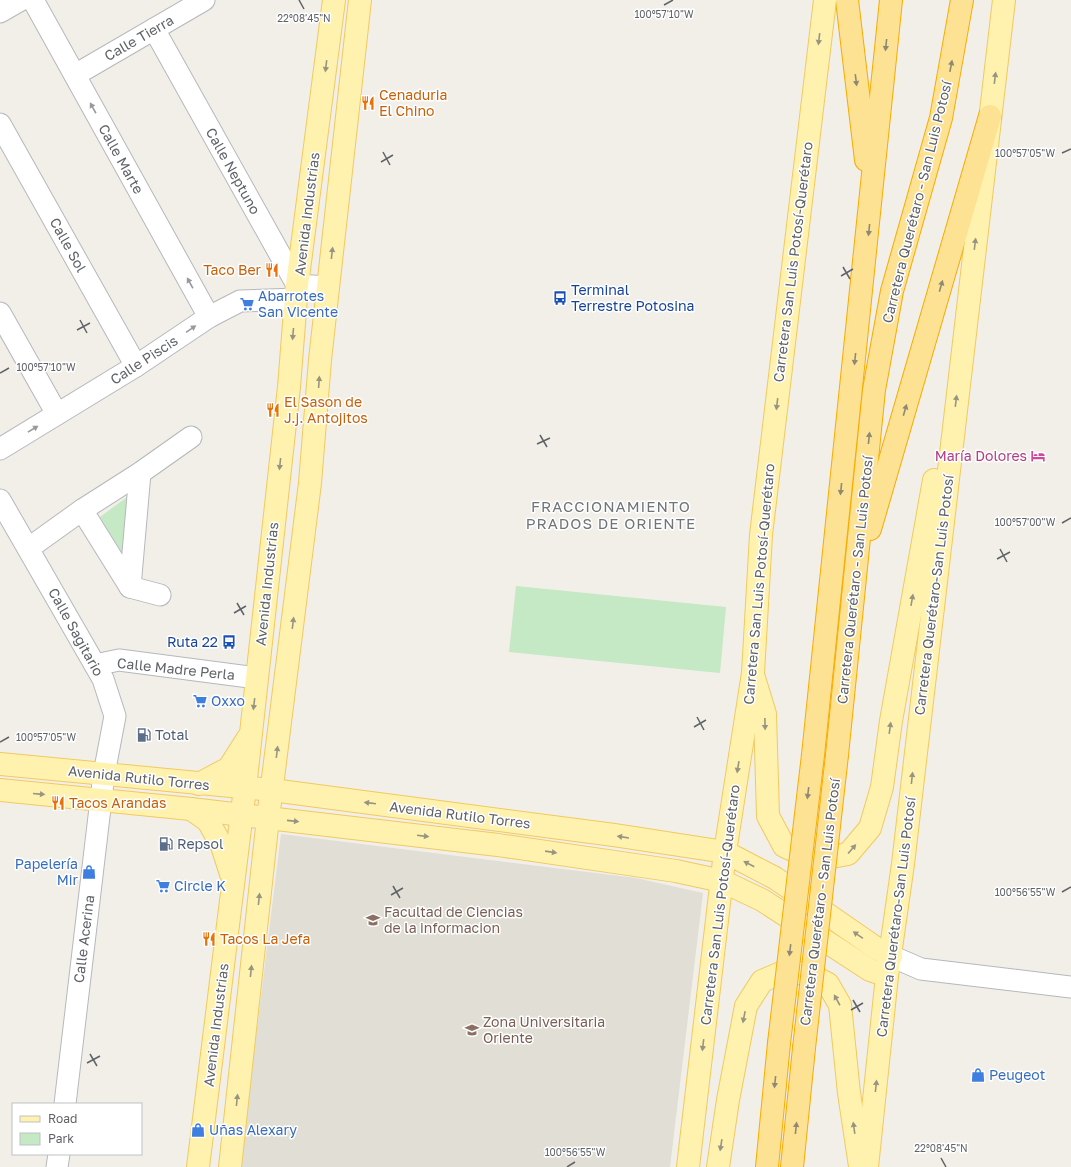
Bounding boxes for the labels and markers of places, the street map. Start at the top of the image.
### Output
place label: Cenaduria El Chino [379,86,447,119]
restaurant icon: Cenaduria El Chino [360,95,376,111]
place label: Taco Ber [203,261,262,278]
restaurant icon: Taco Ber [264,262,280,278]
place label: Terminal Terrestre Potosina [571,281,695,314]
place label: Abarrotes San Vicente [258,287,338,320]
bus stop icon: Terminal Terrestre Potosina [552,290,568,306]
supermarket icon: Abarrotes San Vicente [239,296,255,312]
place label: El Sason de J.j. Antojitos [284,393,368,426]
restaurant icon: El Sason de J.j. Antojitos [265,402,281,418]
place label: María Dolores [935,447,1027,464]
hotel icon: María Dolores [1030,448,1046,464]
place label: Ruta 22 [167,633,218,650]
bus stop icon: Ruta 22 [221,634,237,650]
place label: Oxxo [211,692,245,709]
supermarket icon: Oxxo [192,693,208,709]
place label: Total [155,726,189,743]
fuel station icon: Total [136,727,152,743]
place label: Tacos Arandas [69,794,166,811]
restaurant icon: Tacos Arandas [50,795,66,811]
place label: Repsol [177,835,223,852]
fuel station icon: Repsol [158,836,174,852]
place label: Papelería Mir [15,855,79,888]
shop icon: Papelería Mir [81,864,97,880]
place label: Circle K [174,877,226,894]
supermarket icon: Circle K [155,878,171,894]
place label: Facultad de Ciencias de la informacion [384,903,523,936]
school or university icon: Facultad de Ciencias de la informacion [365,912,381,928]
place label: Tacos La Jefa [220,930,310,947]
restaurant icon: Tacos La Jefa [201,931,217,947]
place label: Zona Universitaria Oriente [483,1013,605,1046]
school or university icon: Zona Universitaria Oriente [464,1022,480,1038]
place label: Peugeot [989,1066,1045,1083]
shop icon: Peugeot [970,1067,986,1083]
place label: Uñas Alexary [209,1121,297,1138]
shop icon: Uñas Alexary [190,1122,206,1138]

